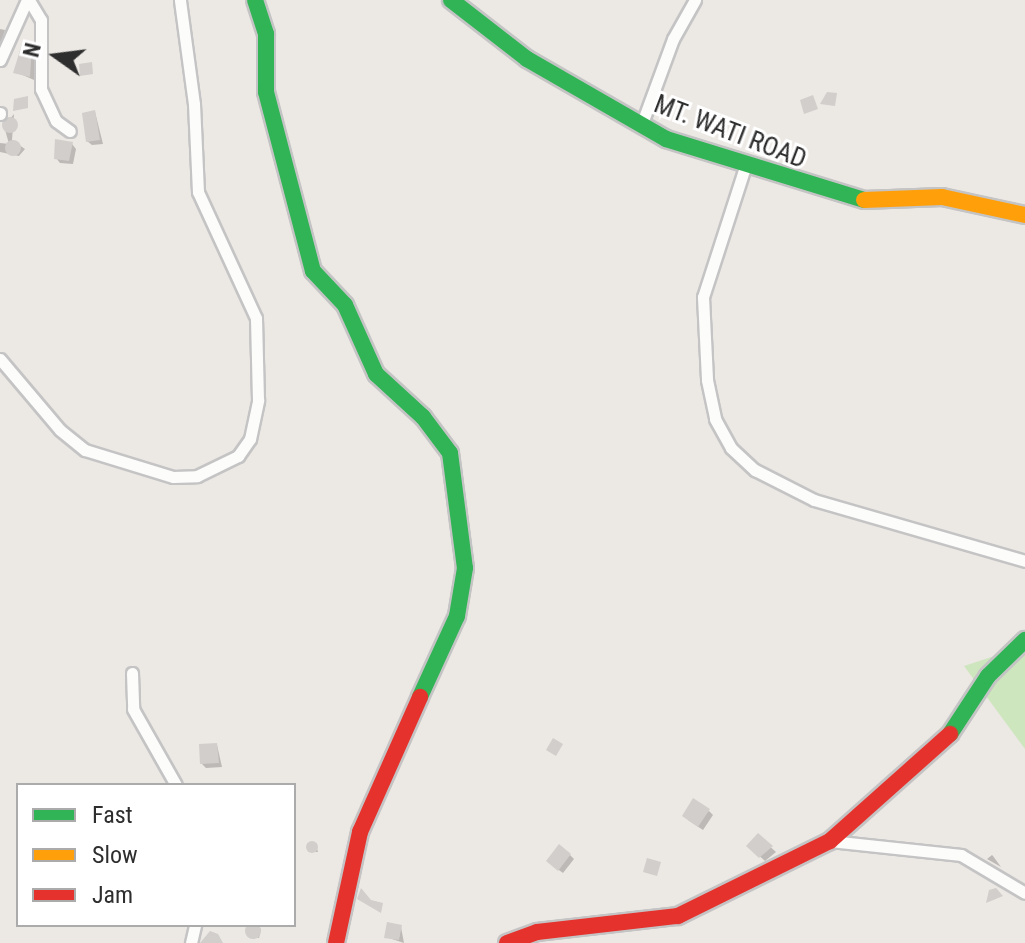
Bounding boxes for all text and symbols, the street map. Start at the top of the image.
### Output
north arrow [16,16,96,96]
text: N [18,41,46,60]
street label: MT. WATI ROAD [650,89,810,175]
legend [16,783,296,927]
text: Fast [92,801,133,829]
text: Slow [92,841,138,869]
text: Jam [92,881,133,909]

